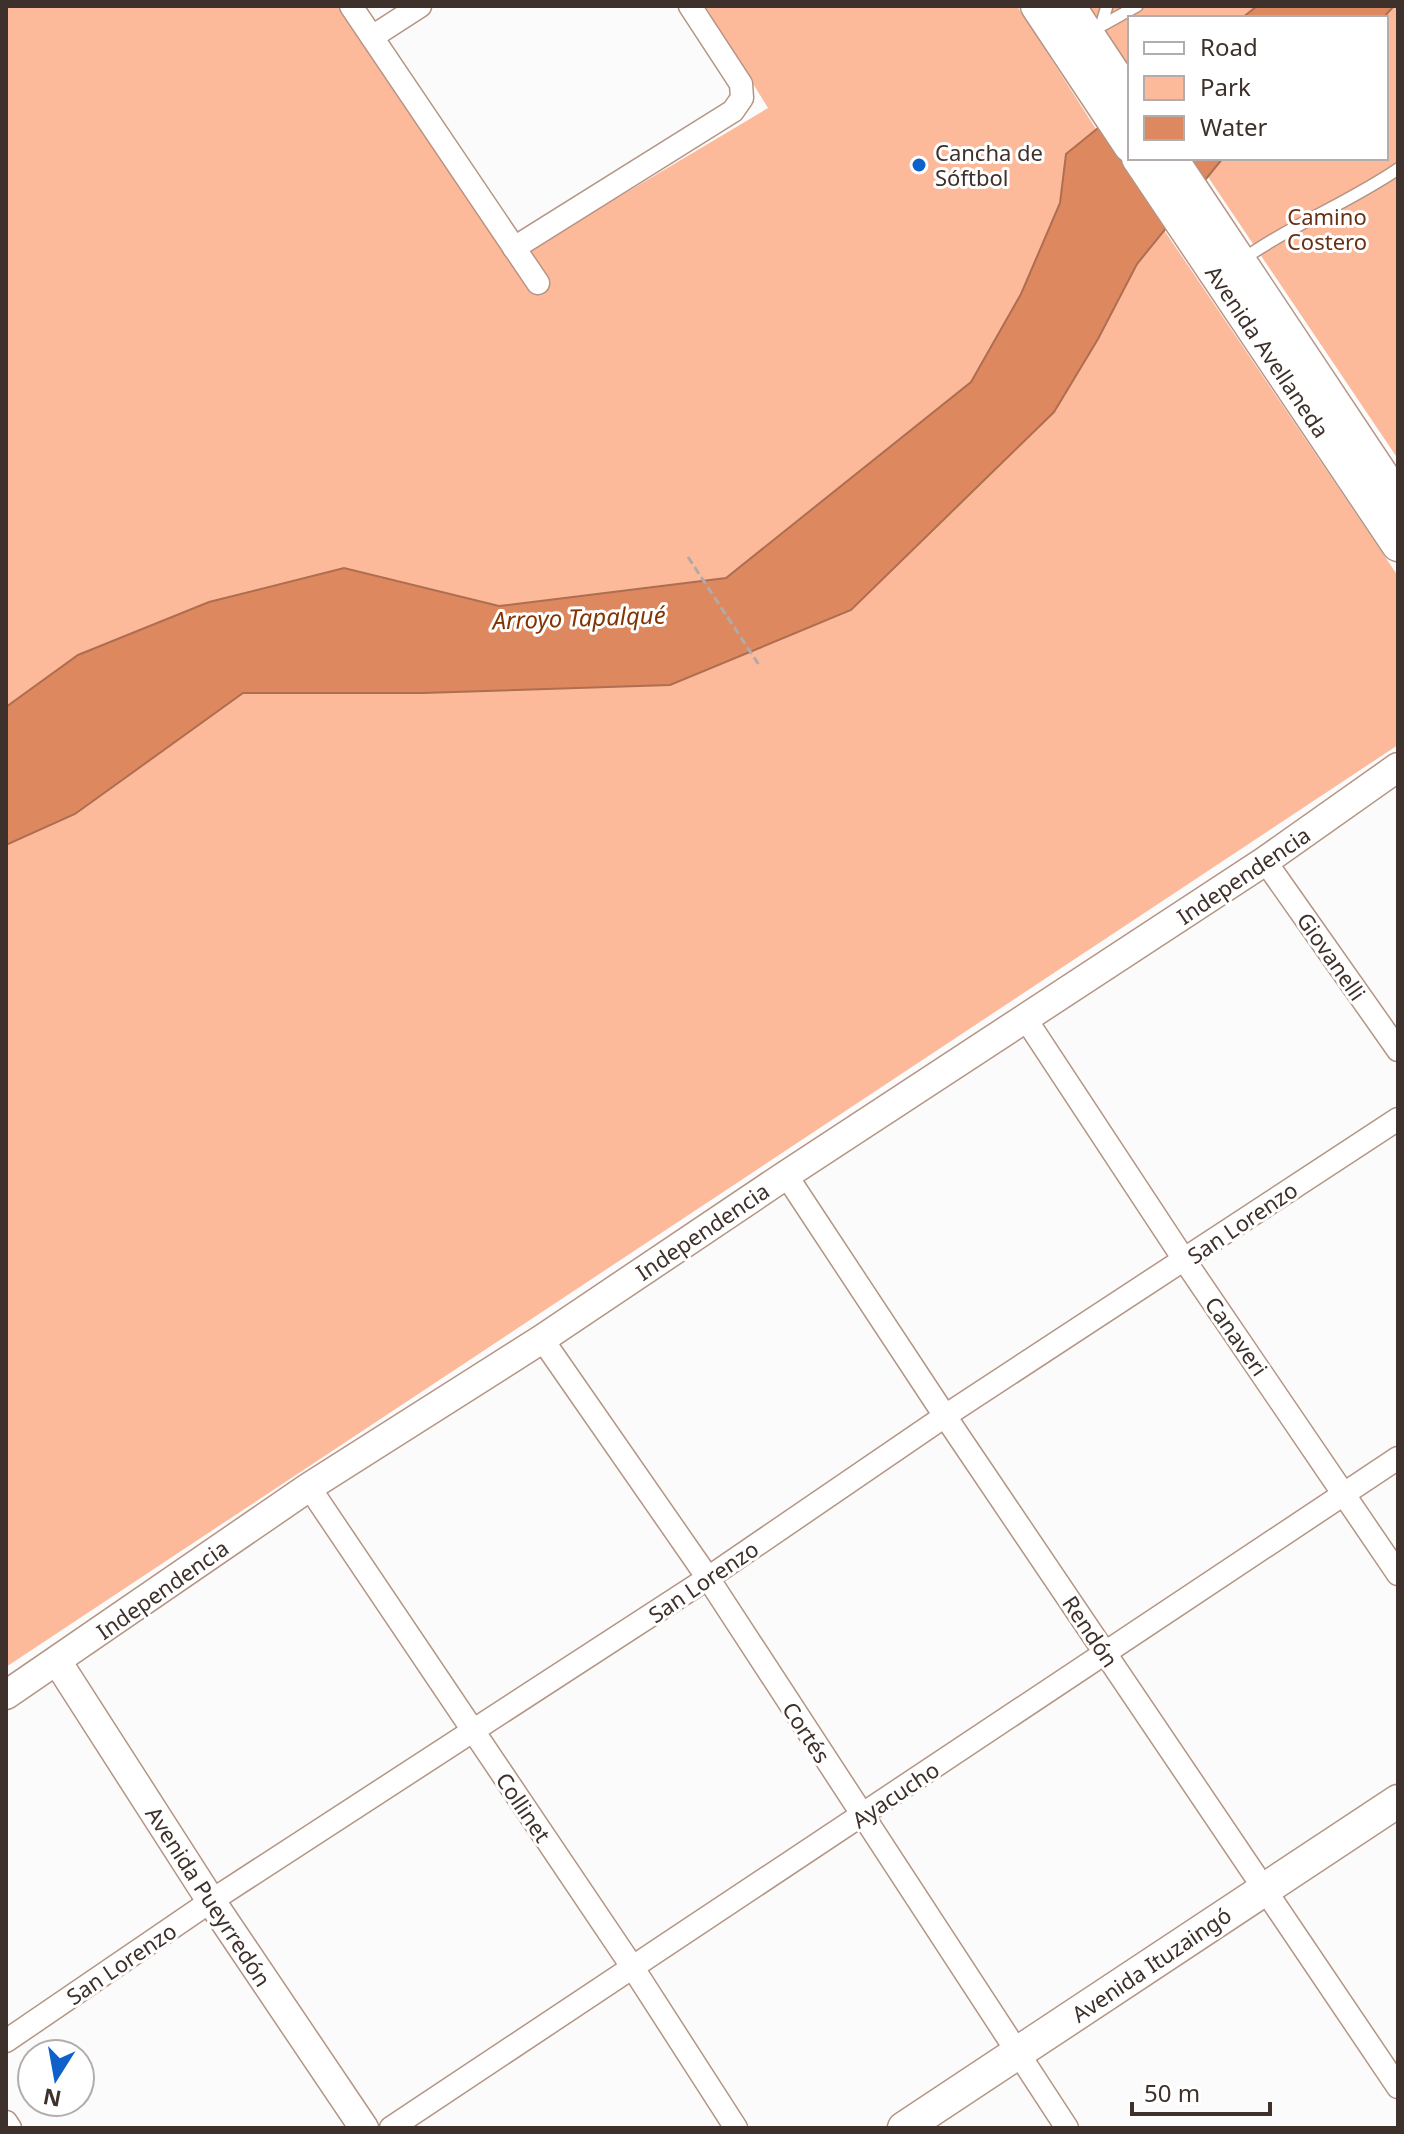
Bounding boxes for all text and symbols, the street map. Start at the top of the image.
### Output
legend [1128,16,1388,160]
text: Road [1200,30,1258,63]
text: Park [1200,70,1251,103]
text: Water [1200,110,1268,143]
place label: Cancha de Sóftbol [935,137,1043,192]
marker: Cancha de Sóftbol [910,156,928,174]
park label: Camino Costero [1287,201,1367,256]
street label: Avenida Avellaneda [1199,259,1337,443]
water label: Arroyo Tapalqué [490,597,666,637]
street label: Independencia [1171,819,1315,931]
street label: Giovanelli [1291,906,1373,1006]
street label: San Lorenzo [1181,1174,1303,1270]
street label: Independencia [630,1175,774,1287]
street label: Canaveri [1199,1290,1275,1382]
street label: Independencia [90,1532,234,1646]
street label: San Lorenzo [642,1533,764,1629]
street label: Rendón [1056,1589,1126,1673]
street label: Cortés [776,1696,838,1768]
street label: Ayacucho [845,1754,945,1834]
street label: Collinet [490,1766,558,1848]
street label: Avenida Pueyrredón [139,1800,279,1992]
street label: Avenida Ituzaingó [1065,1899,1237,2029]
street label: San Lorenzo [60,1915,182,2011]
north arrow [16,2038,96,2118]
scale bar [1132,2066,1270,2116]
text: 50 m [1144,2076,1200,2109]
text: N [40,2082,64,2115]

